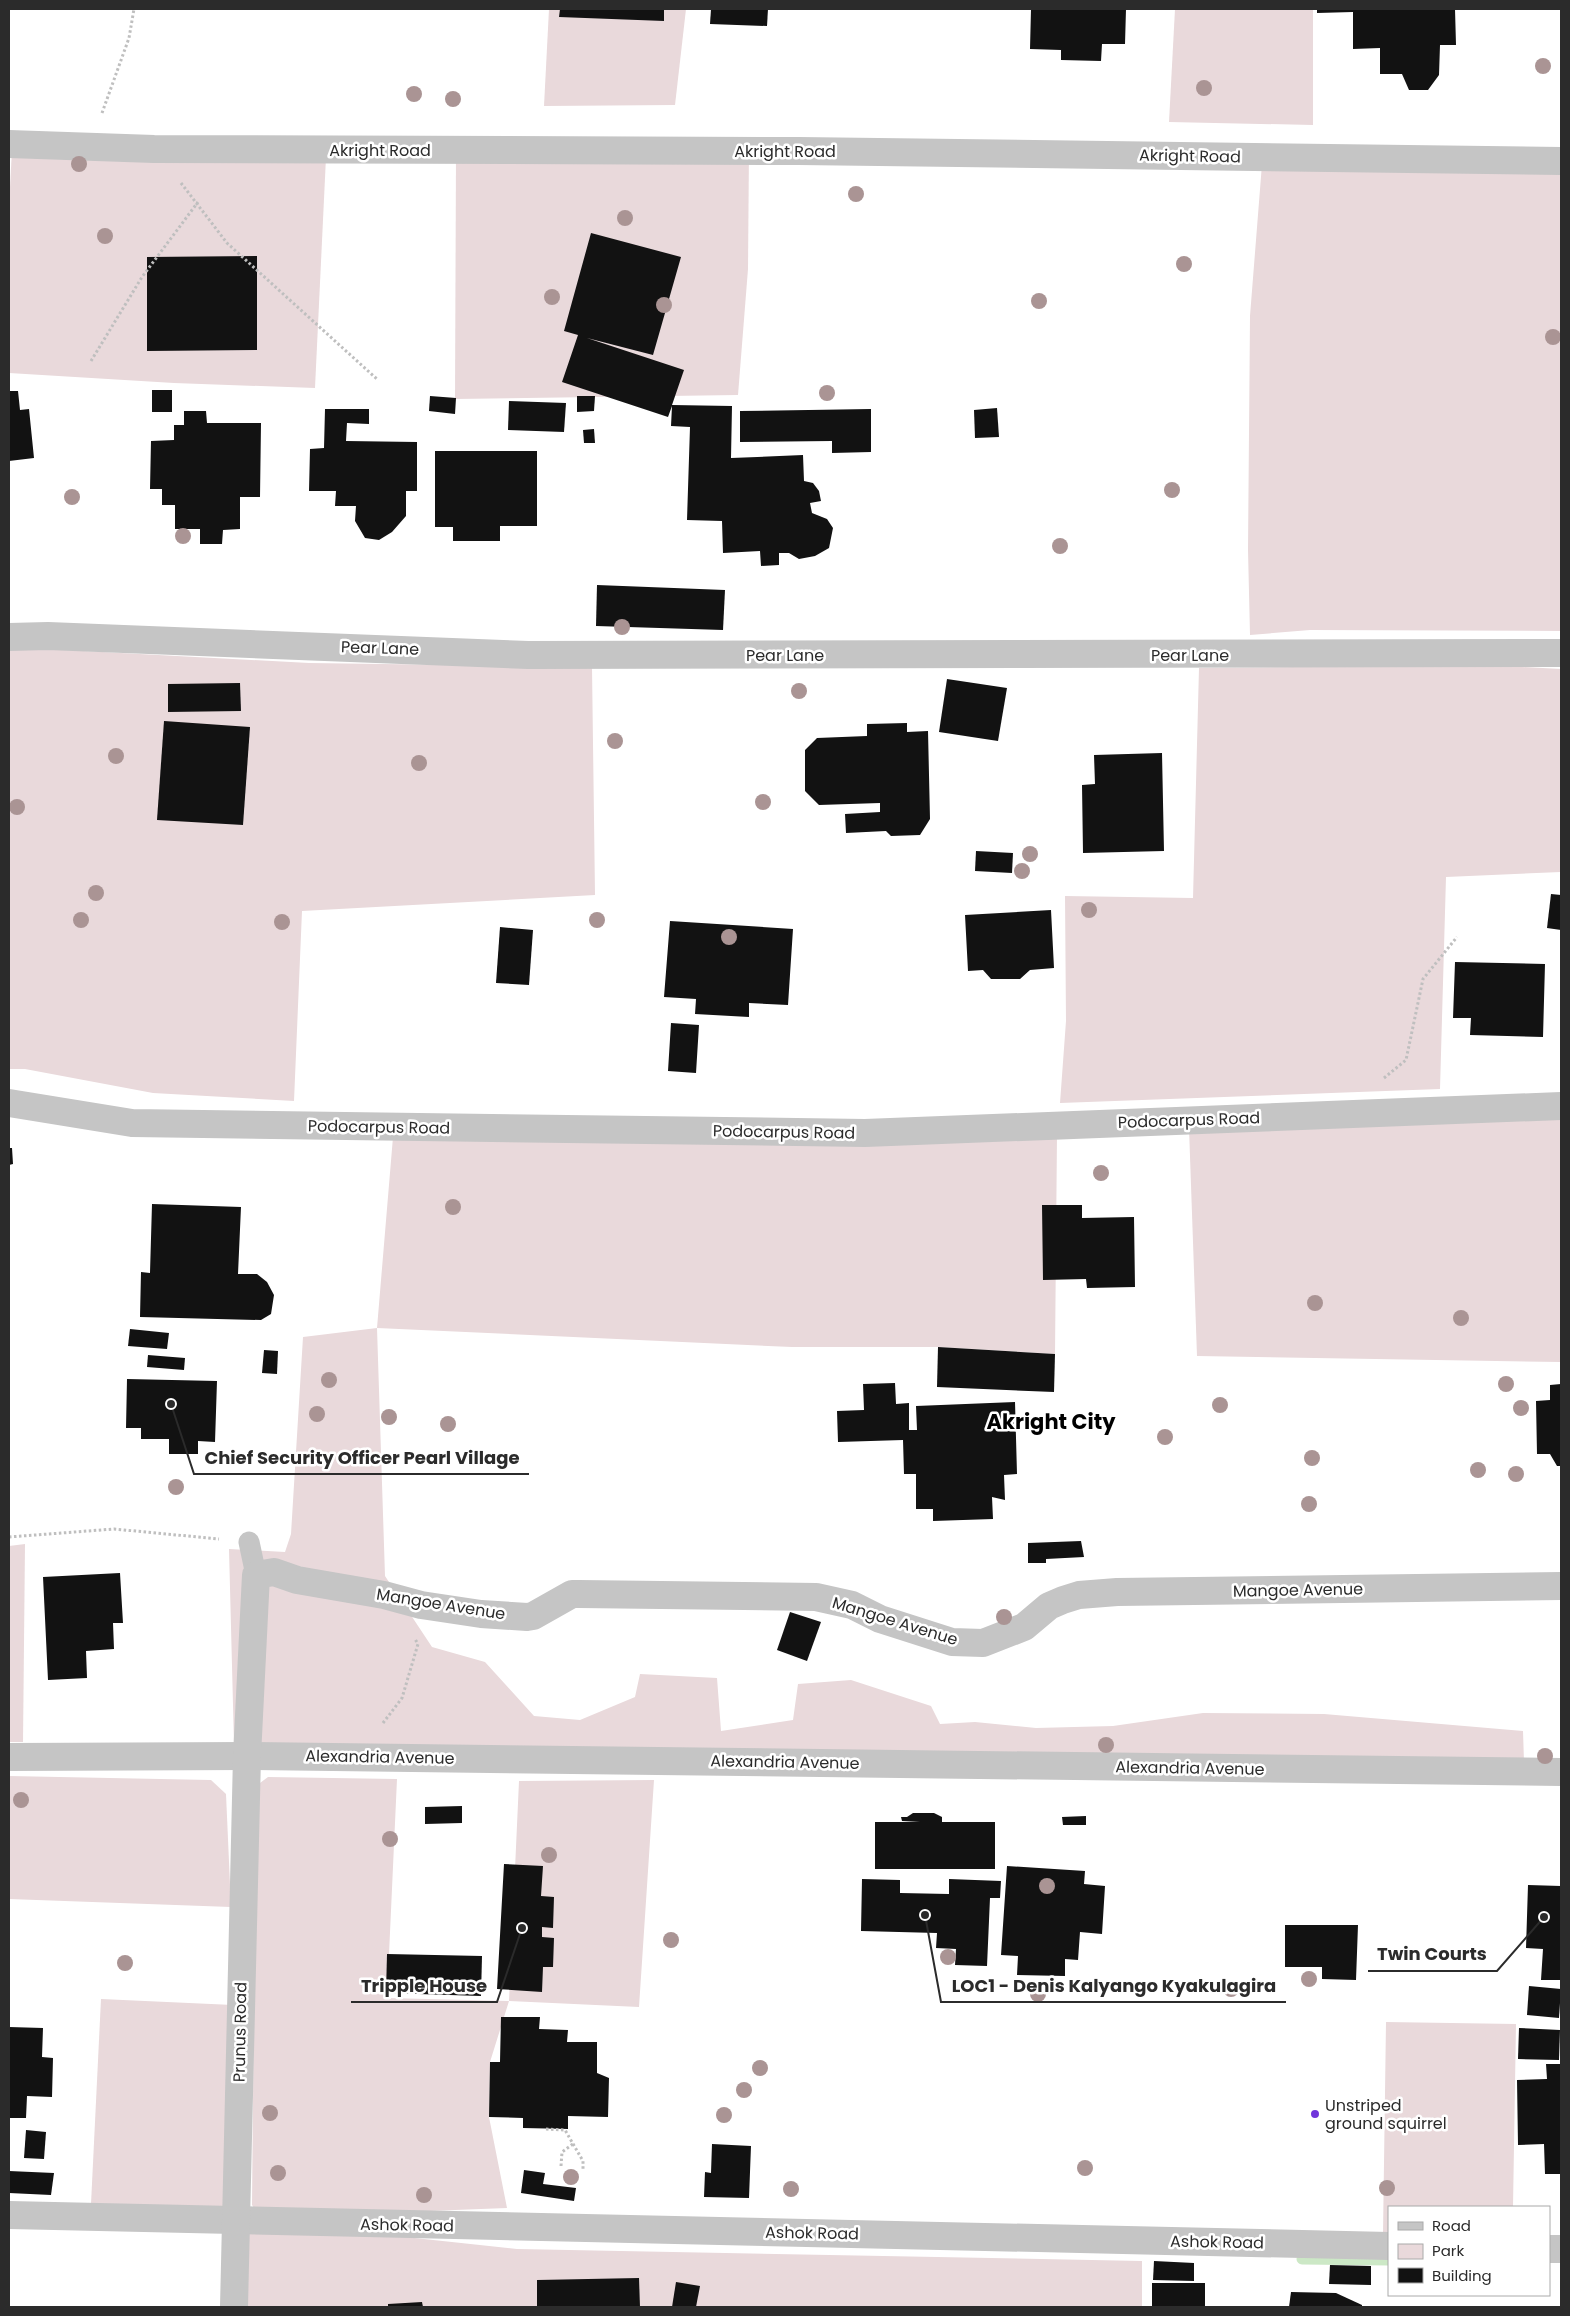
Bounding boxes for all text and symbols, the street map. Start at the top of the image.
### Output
street label: Akright Road [329,139,431,162]
street label: Akright Road [734,140,836,163]
street label: Akright Road [1139,144,1241,168]
street label: Pear Lane [341,635,420,661]
street label: Pear Lane [746,644,824,667]
street label: Pear Lane [1151,644,1229,667]
street label: Podocarpus Road [1117,1106,1261,1134]
street label: Podocarpus Road [308,1114,450,1140]
street label: Podocarpus Road [713,1119,855,1145]
district label: Akright City [986,1407,1116,1436]
callout: Chief Security Officer Pearl Village [194,1441,529,1474]
text: Chief Security Officer Pearl Village [204,1445,520,1470]
street label: Mangoe Avenue [1233,1577,1363,1603]
street label: Mangoe Avenue [375,1582,507,1626]
street label: Mangoe Avenue [829,1591,961,1651]
street label: Alexandria Avenue [305,1744,455,1770]
street label: Alexandria Avenue [710,1749,860,1775]
street label: Alexandria Avenue [1115,1755,1265,1781]
callout: Twin Courts [1368,1938,1497,1971]
text: Twin Courts [1377,1941,1487,1966]
callout: Tripple House [351,1969,497,2002]
callout: LOC1 - Denis Kalyango Kyakulagira [941,1969,1286,2002]
text: Tripple House [361,1973,487,1998]
text: LOC1 - Denis Kalyango Kyakulagira [952,1973,1276,1998]
street label: Prunus Road [228,1982,252,2082]
place label: Unstriped ground squirrel [1325,2094,1447,2135]
marker: Unstriped ground squirrel [1309,2108,1321,2120]
legend [1388,2206,1550,2296]
street label: Ashok Road [360,2213,454,2237]
text: Road [1432,2215,1471,2236]
street label: Ashok Road [765,2221,859,2245]
street label: Ashok Road [1170,2230,1264,2254]
text: Park [1432,2240,1464,2261]
text: Building [1432,2265,1492,2286]

